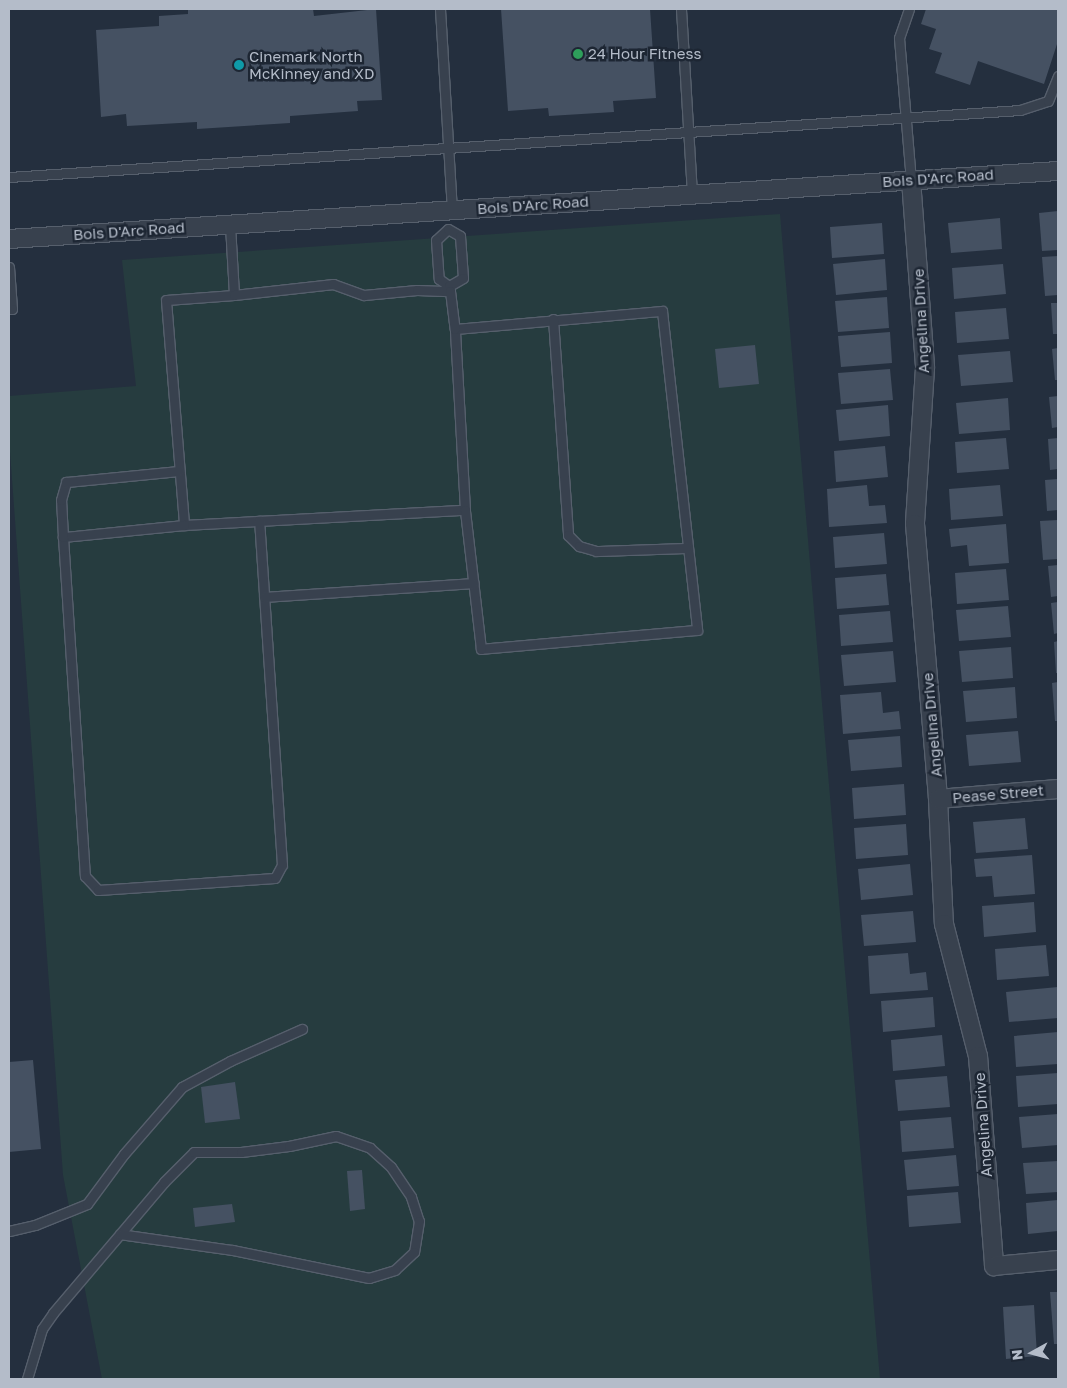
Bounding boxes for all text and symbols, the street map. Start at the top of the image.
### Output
place label: 24 Hour Fitness [588,45,701,63]
place label: Cinemark North McKinney and XD [249,47,375,82]
marker: 24 Hour Fitness [572,48,584,60]
marker: Cinemark North McKinney and XD [233,59,245,71]
street label: Bois D'Arc Road [882,165,994,191]
street label: Bois D'Arc Road [477,192,589,218]
street label: Bois D'Arc Road [73,218,185,244]
street label: Angelina Drive [909,268,933,374]
street label: Angelina Drive [918,672,946,778]
street label: Pease Street [952,781,1044,807]
street label: Angelina Drive [970,1072,996,1178]
north arrow [1007,1328,1057,1378]
text: N [1008,1349,1026,1361]

